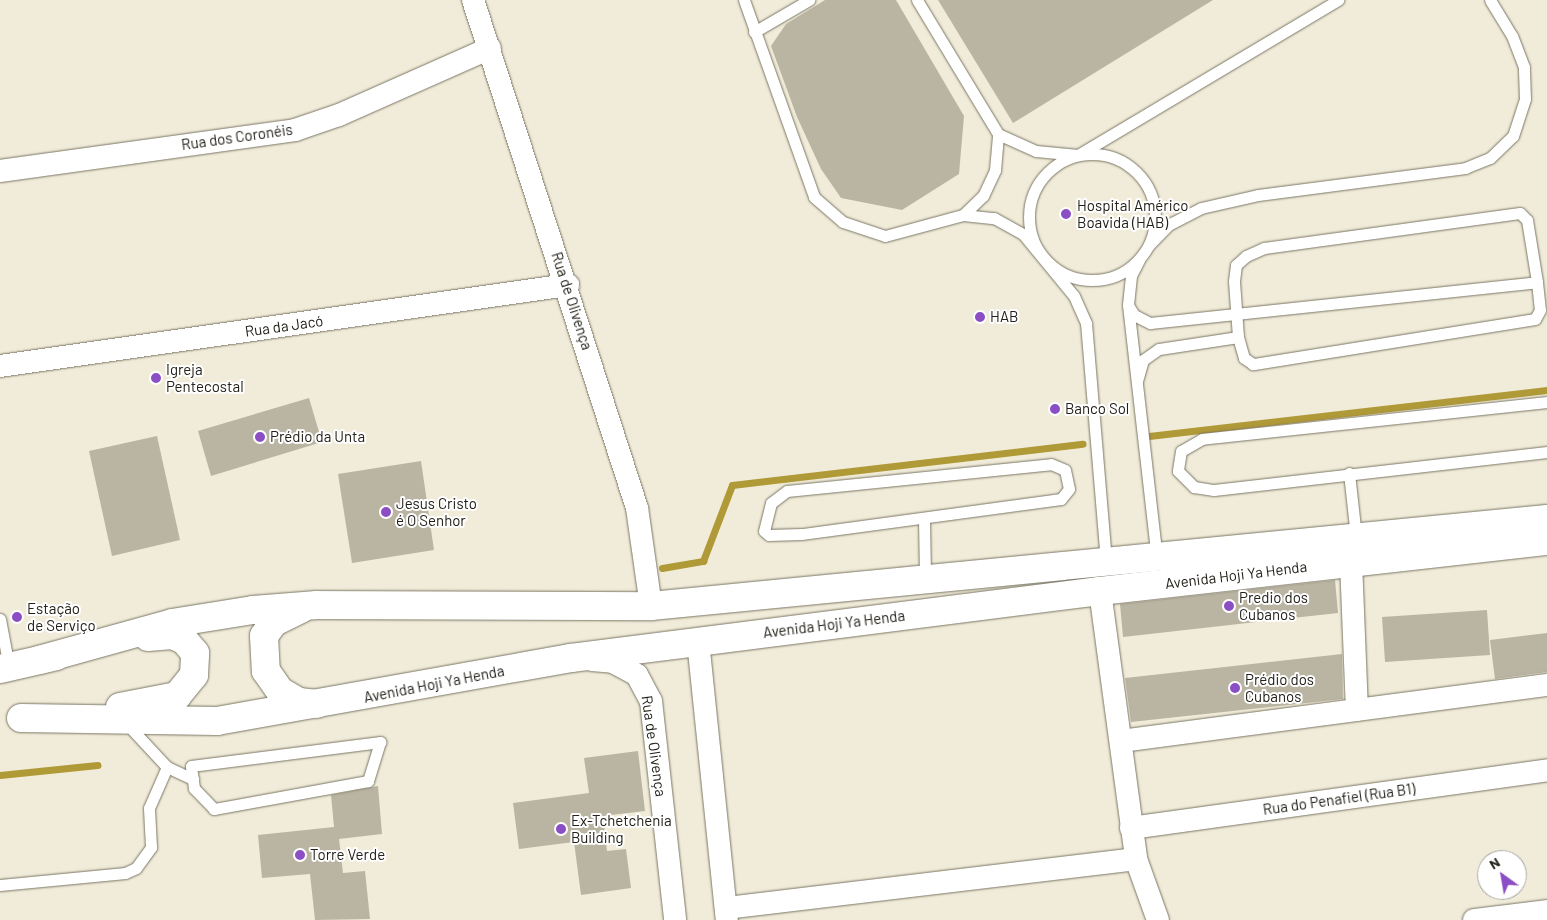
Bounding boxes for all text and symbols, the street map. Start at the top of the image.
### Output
street label: Rua dos Coronéis [180,120,294,154]
place label: Hospital Américo Boavida (HAB) [1077,196,1188,231]
marker: Hospital Américo Boavida (HAB) [1059,207,1073,221]
street label: Rua de Olivença [548,250,596,352]
place label: HAB [990,308,1018,326]
marker: HAB [974,311,986,323]
street label: Rua da Jacó [244,312,324,340]
place label: Igreja Pentecostal [166,360,244,395]
marker: Igreja Pentecostal [150,372,162,384]
place label: Banco Sol [1065,400,1129,418]
marker: Banco Sol [1049,403,1061,415]
place label: Prédio da Unta [270,428,365,446]
marker: Prédio da Unta [254,431,266,443]
place label: Jesus Cristo é O Senhor [396,494,477,529]
marker: Jesus Cristo é O Senhor [380,506,392,518]
street label: Avenida Hoji Ya Henda [1164,557,1308,593]
place label: Predio dos Cubanos [1239,588,1308,623]
place label: Estação de Serviço [27,599,96,634]
marker: Predio dos Cubanos [1223,600,1235,612]
street label: Avenida Hoji Ya Henda [762,606,906,642]
marker: Estação de Serviço [11,611,23,623]
street label: Avenida Hoji Ya Henda [362,662,506,706]
place label: Prédio dos Cubanos [1245,670,1314,705]
marker: Prédio dos Cubanos [1229,682,1241,694]
street label: Rua de Olivença [638,694,670,798]
street label: Rua do Penafiel (Rua B1) [1262,779,1416,819]
place label: Ex-Tchetchenia Building [571,811,672,846]
marker: Ex-Tchetchenia Building [555,823,567,835]
place label: Torre Verde [310,846,385,864]
marker: Torre Verde [294,849,306,861]
north arrow [1477,850,1527,900]
text: N [1486,853,1503,872]

